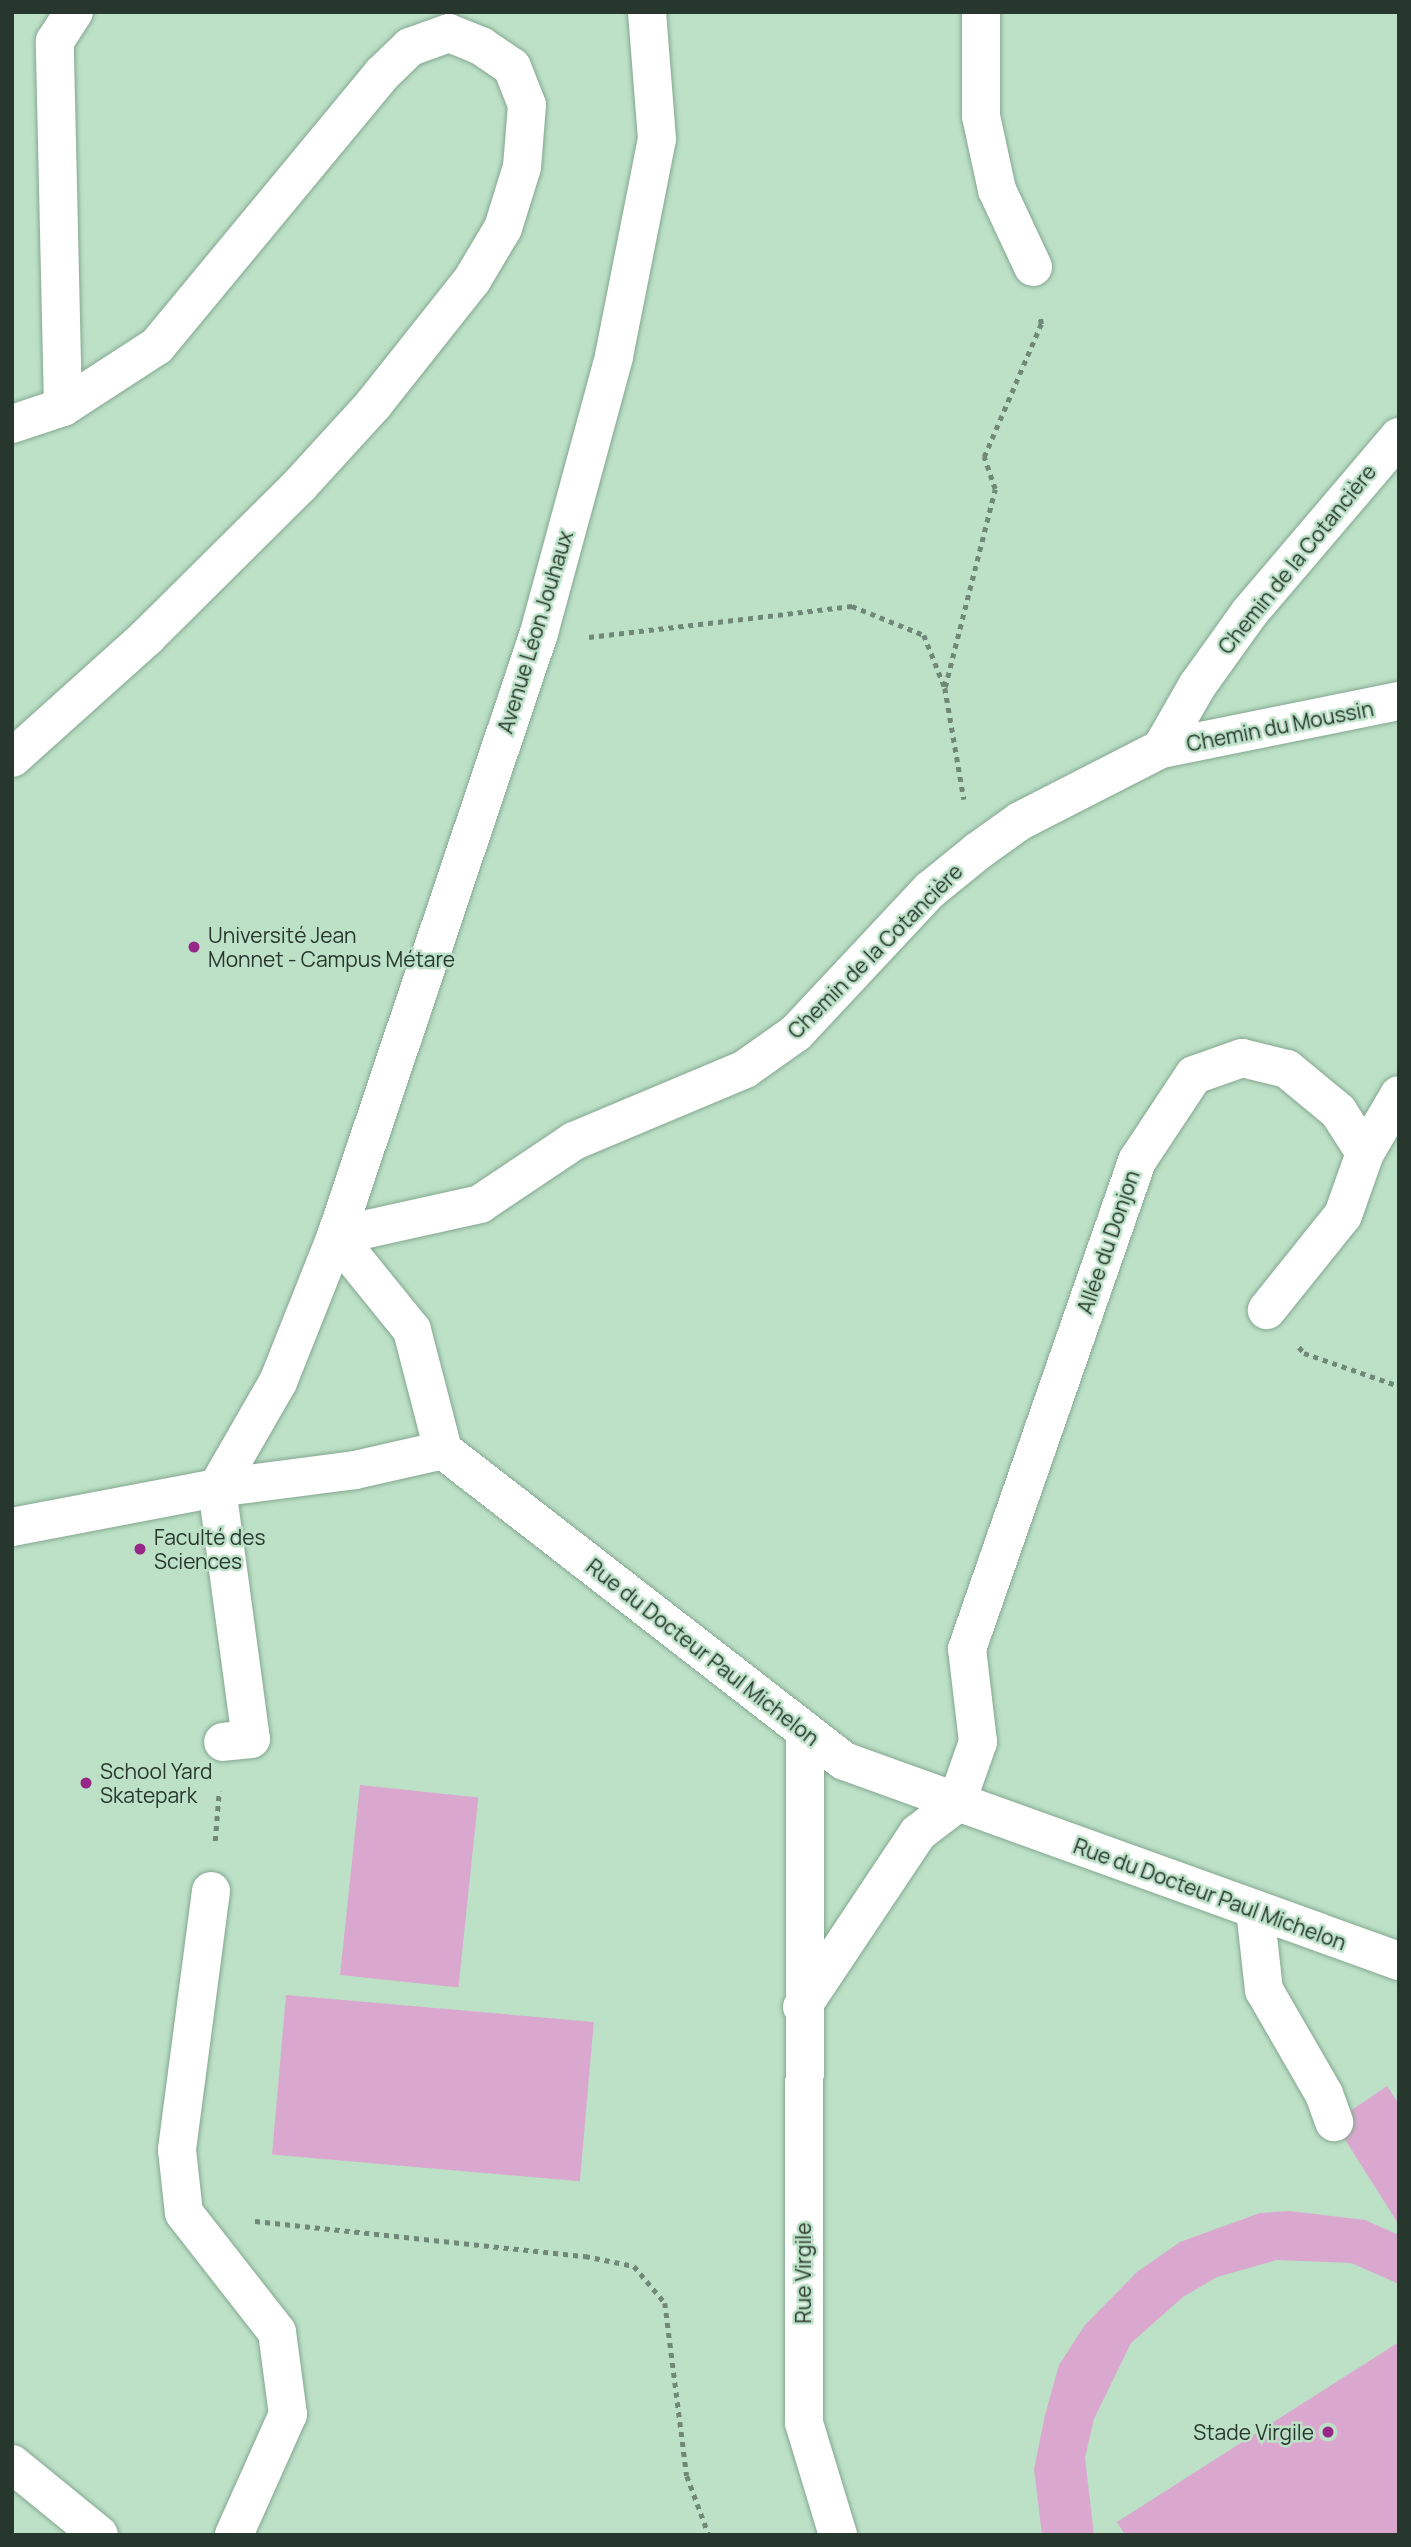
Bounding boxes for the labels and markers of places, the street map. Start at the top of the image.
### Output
place label: Université Jean Monnet - Campus Métare [208,922,455,972]
marker: Université Jean Monnet - Campus Métare [186,939,202,955]
place label: Faculté des Sciences [154,1524,265,1574]
marker: Faculté des Sciences [132,1541,148,1557]
place label: School Yard Skatepark [100,1758,212,1808]
marker: School Yard Skatepark [78,1775,94,1791]
place label: Stade Virgile [1193,2419,1314,2445]
marker: Stade Virgile [1320,2424,1336,2440]

